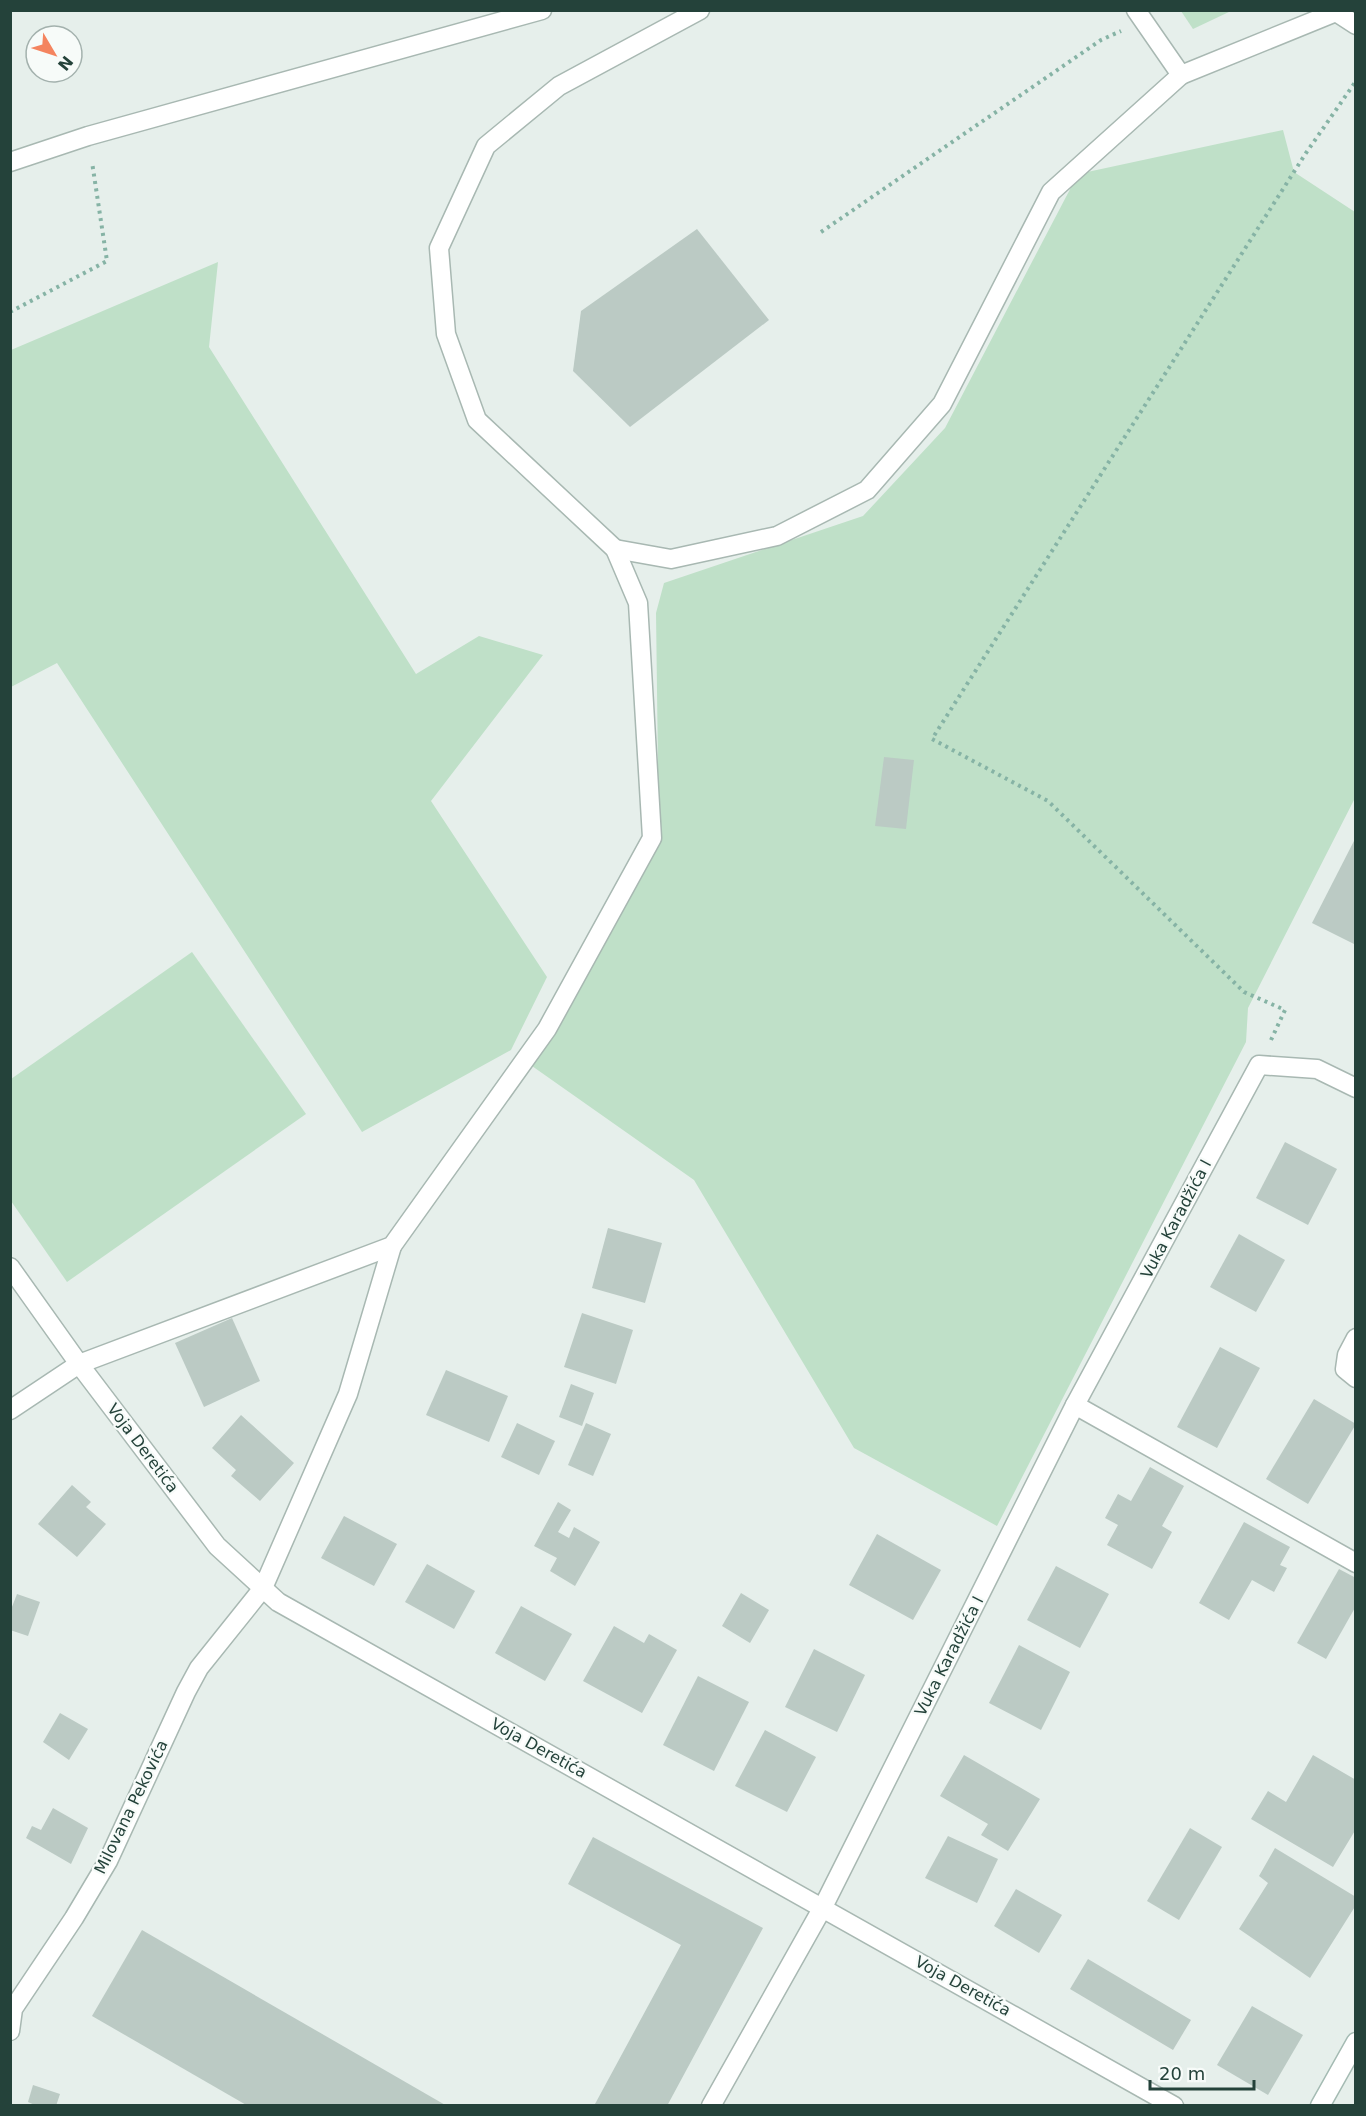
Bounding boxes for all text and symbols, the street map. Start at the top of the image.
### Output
north arrow [24,24,84,84]
text: N [54,52,77,74]
street label: Vuka Karadžića I [1137,1156,1215,1282]
street label: Voja Deretića [103,1400,183,1496]
street label: Vuka Karadžića I [911,1593,987,1719]
street label: Voja Deretića [488,1714,590,1782]
street label: Milovana Pekovića [90,1737,172,1877]
street label: Voja Deretića [912,1952,1014,2020]
scale bar [1150,2053,1254,2091]
text: 20 m [1159,2063,1205,2084]

